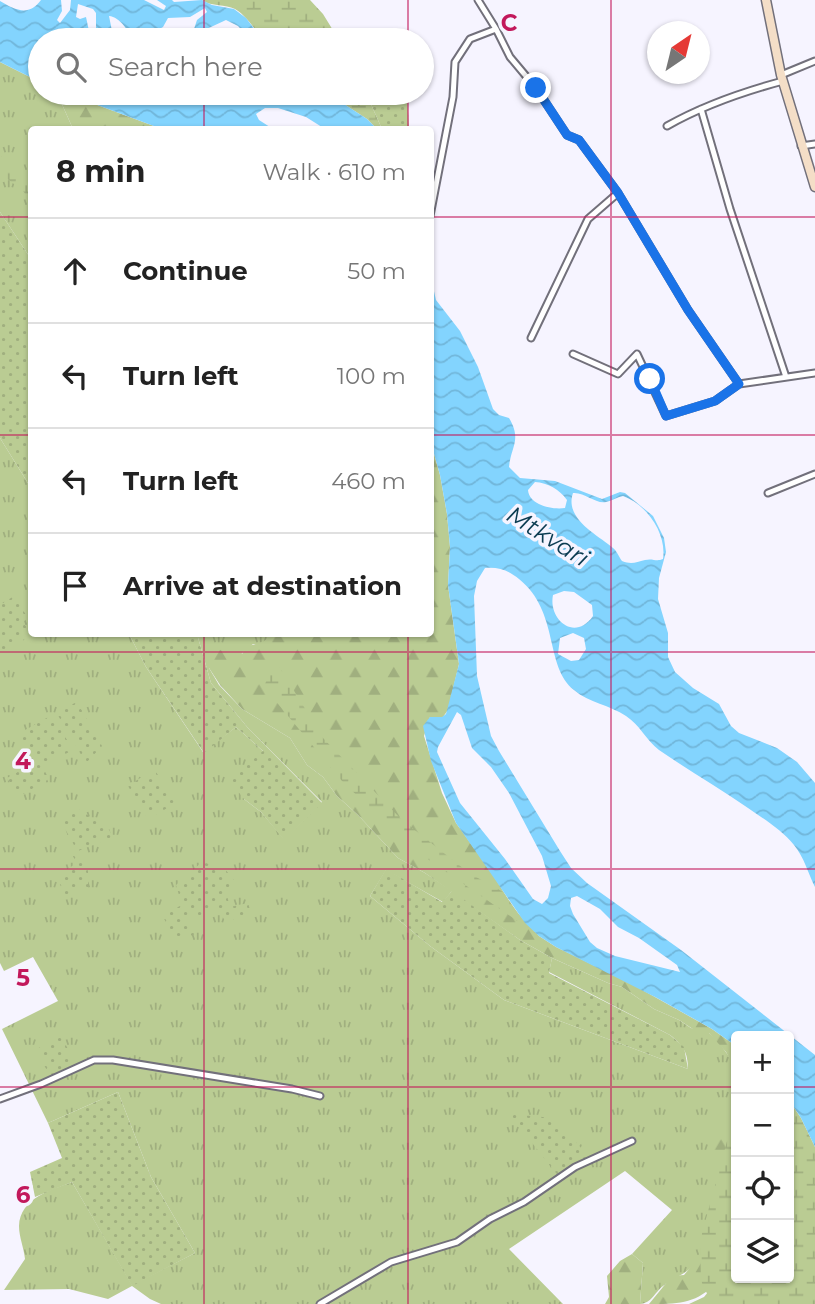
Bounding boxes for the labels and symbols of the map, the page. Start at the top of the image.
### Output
text: C [501,9,518,37]
north arrow [647,21,710,84]
route end [520,72,551,103]
route start [634,363,665,394]
water label: Mtkvari [502,500,595,573]
text: 4 [15,747,31,775]
text: 5 [16,964,30,992]
text: 6 [16,1181,31,1209]

